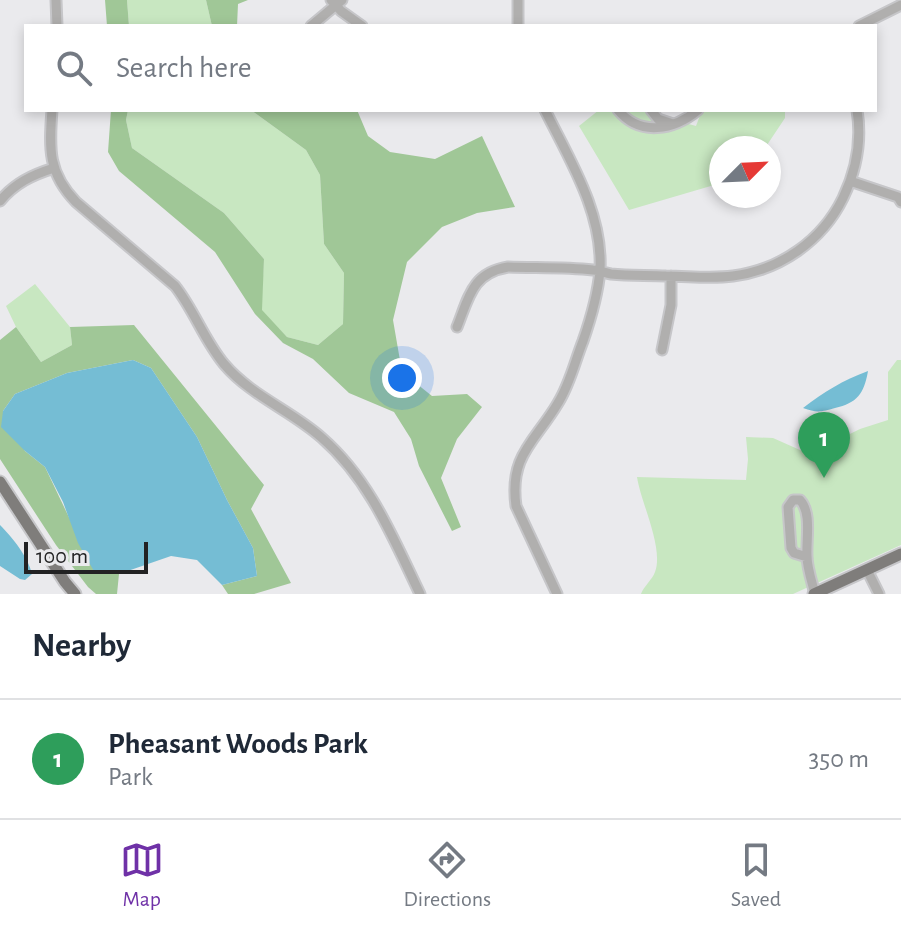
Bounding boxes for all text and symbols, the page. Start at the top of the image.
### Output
search box [24,24,877,112]
icon: search [52,46,96,90]
text: Search here [116,53,252,83]
north arrow [709,136,781,208]
your location [382,358,422,398]
pin: 1 [798,412,850,478]
scale bar [24,538,148,574]
text: 100 m [36,545,88,567]
text: Nearby [32,629,131,663]
text: Pheasant Woods Park [108,729,368,759]
text: 1 [53,746,63,772]
text: 350 m [809,746,869,772]
text: Park [108,764,153,790]
tab: Map [120,838,164,912]
tab: Directions [403,838,491,912]
tab: Saved [731,838,781,912]

